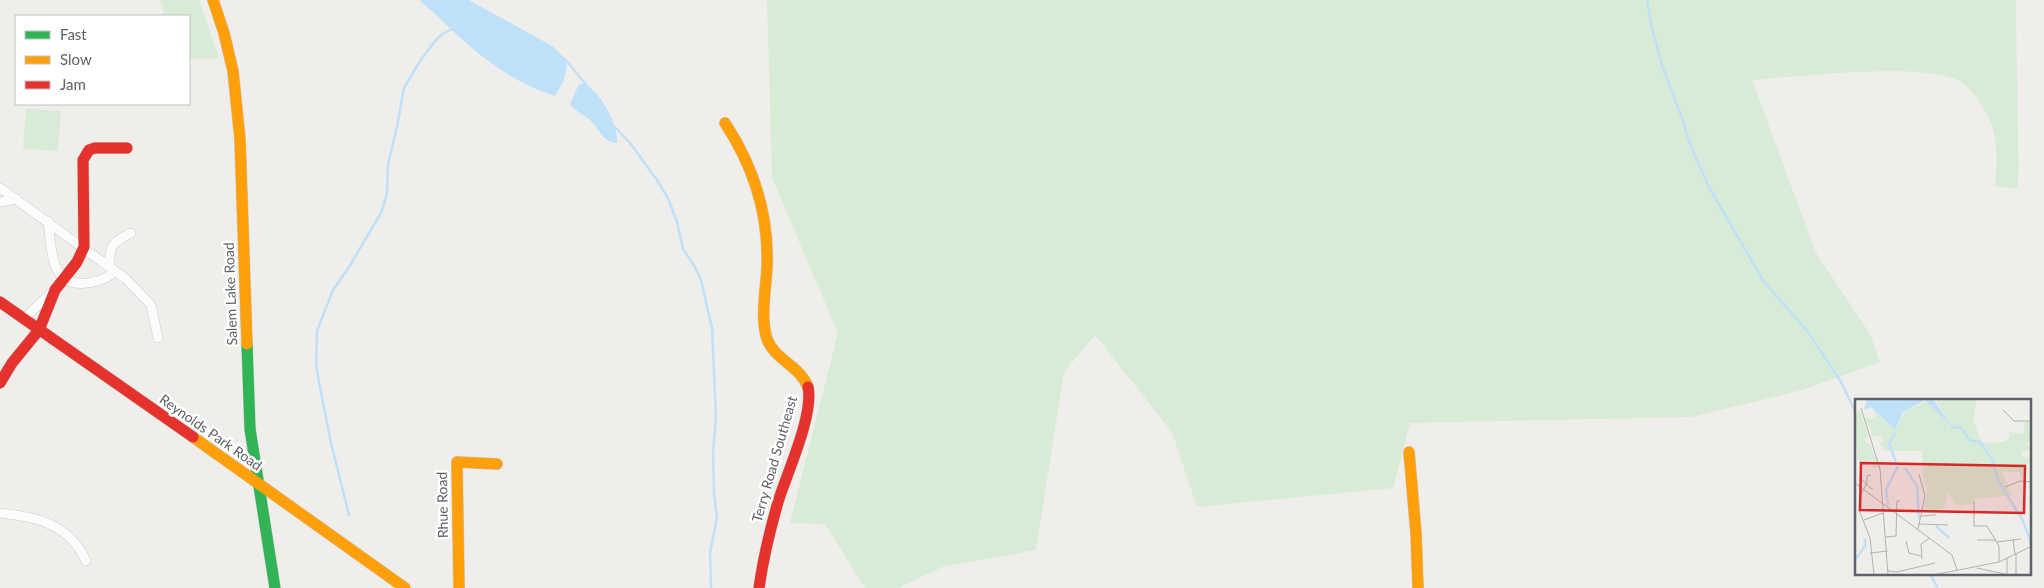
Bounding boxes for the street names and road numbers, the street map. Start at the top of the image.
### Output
street label: Salem Lake Road [220,242,240,346]
street label: Reynolds Park Road [156,390,266,474]
street label: Terry Road Southeast [748,394,800,524]
street label: Rhue Road [433,472,451,538]

